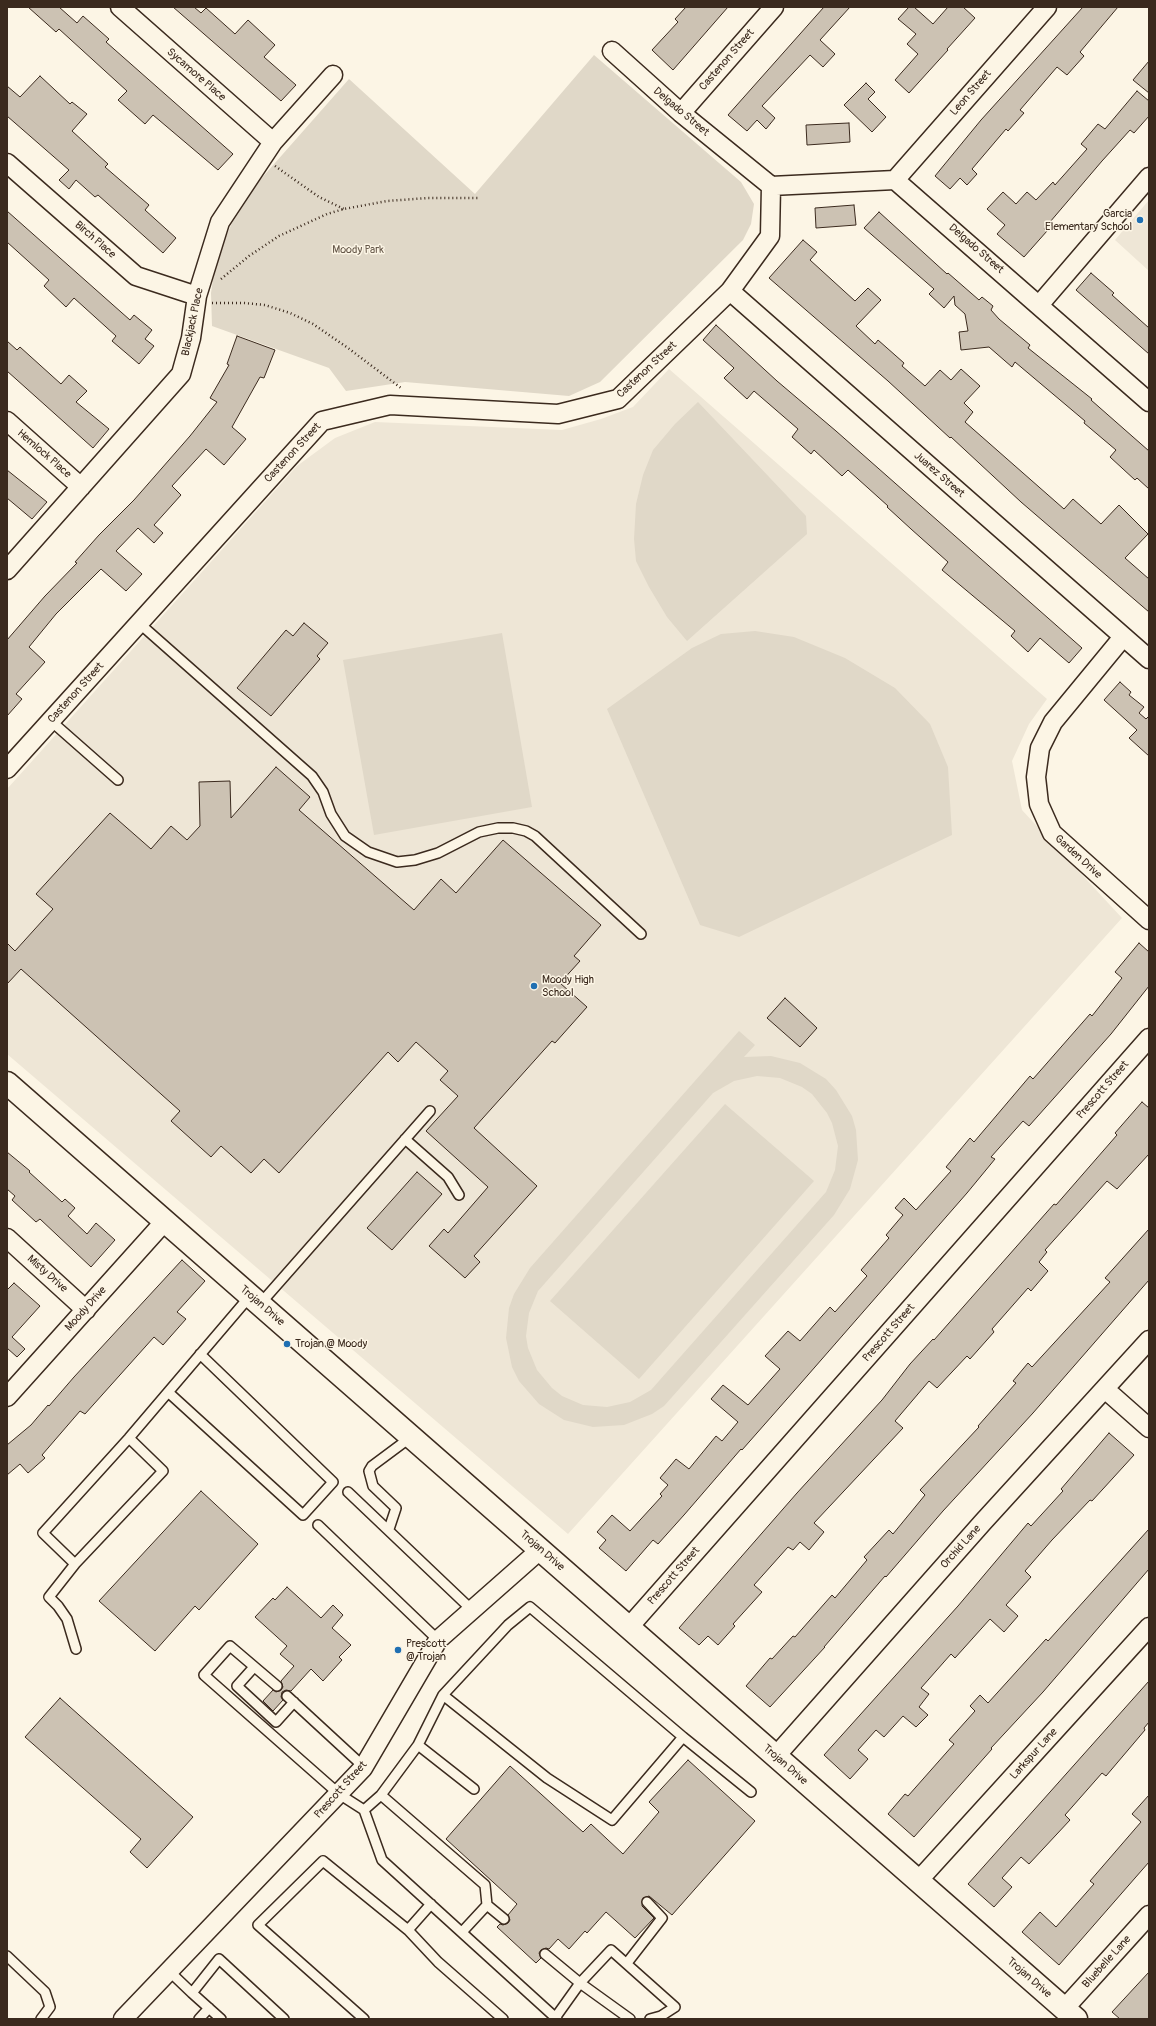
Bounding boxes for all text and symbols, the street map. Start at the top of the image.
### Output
street label: Castenon Street [697,27,757,93]
street label: Sycamore Place [164,46,228,104]
street label: Leon Street [948,68,994,118]
street label: Delgado Street [650,85,712,139]
place label: Garcia Elementary School [1045,207,1132,233]
marker: Garcia Elementary School [1135,215,1145,225]
street label: Birch Place [72,219,118,261]
street label: Delgado Street [946,221,1006,277]
park label: Moody Park [332,243,384,257]
street label: Blackjack Place [179,287,207,357]
street label: Castenon Street [614,339,680,401]
street label: Castenon Street [262,420,324,486]
street label: Hemlock Place [14,427,74,481]
street label: Juarez Street [911,449,967,501]
street label: Castenon Street [45,660,107,726]
street label: Garden Drive [1052,832,1104,882]
place label: Moody High School [542,973,594,999]
marker: Moody High School [529,981,539,991]
street label: Prescott Street [1074,1058,1132,1122]
street label: Misty Drive [24,1252,70,1296]
street label: Trojan Drive [237,1283,287,1329]
street label: Moody Drive [62,1284,110,1334]
street label: Prescott Street [860,1301,918,1365]
place label: Trojan @ Moody [295,1337,367,1351]
marker: Trojan @ Moody [282,1339,292,1349]
street label: Orchid Lane [938,1522,984,1572]
street label: Trojan Drive [517,1528,567,1574]
street label: Prescott Street [645,1544,703,1608]
place label: Prescott @ Trojan [406,1637,446,1663]
marker: Prescott @ Trojan [393,1645,403,1655]
street label: Larkspur Lane [1008,1726,1060,1782]
street label: Trojan Drive [760,1742,810,1788]
street label: Prescott Street [312,1759,370,1821]
street label: Bluebelle Lane [1080,1933,1134,1991]
street label: Trojan Drive [1004,1955,1054,2001]

